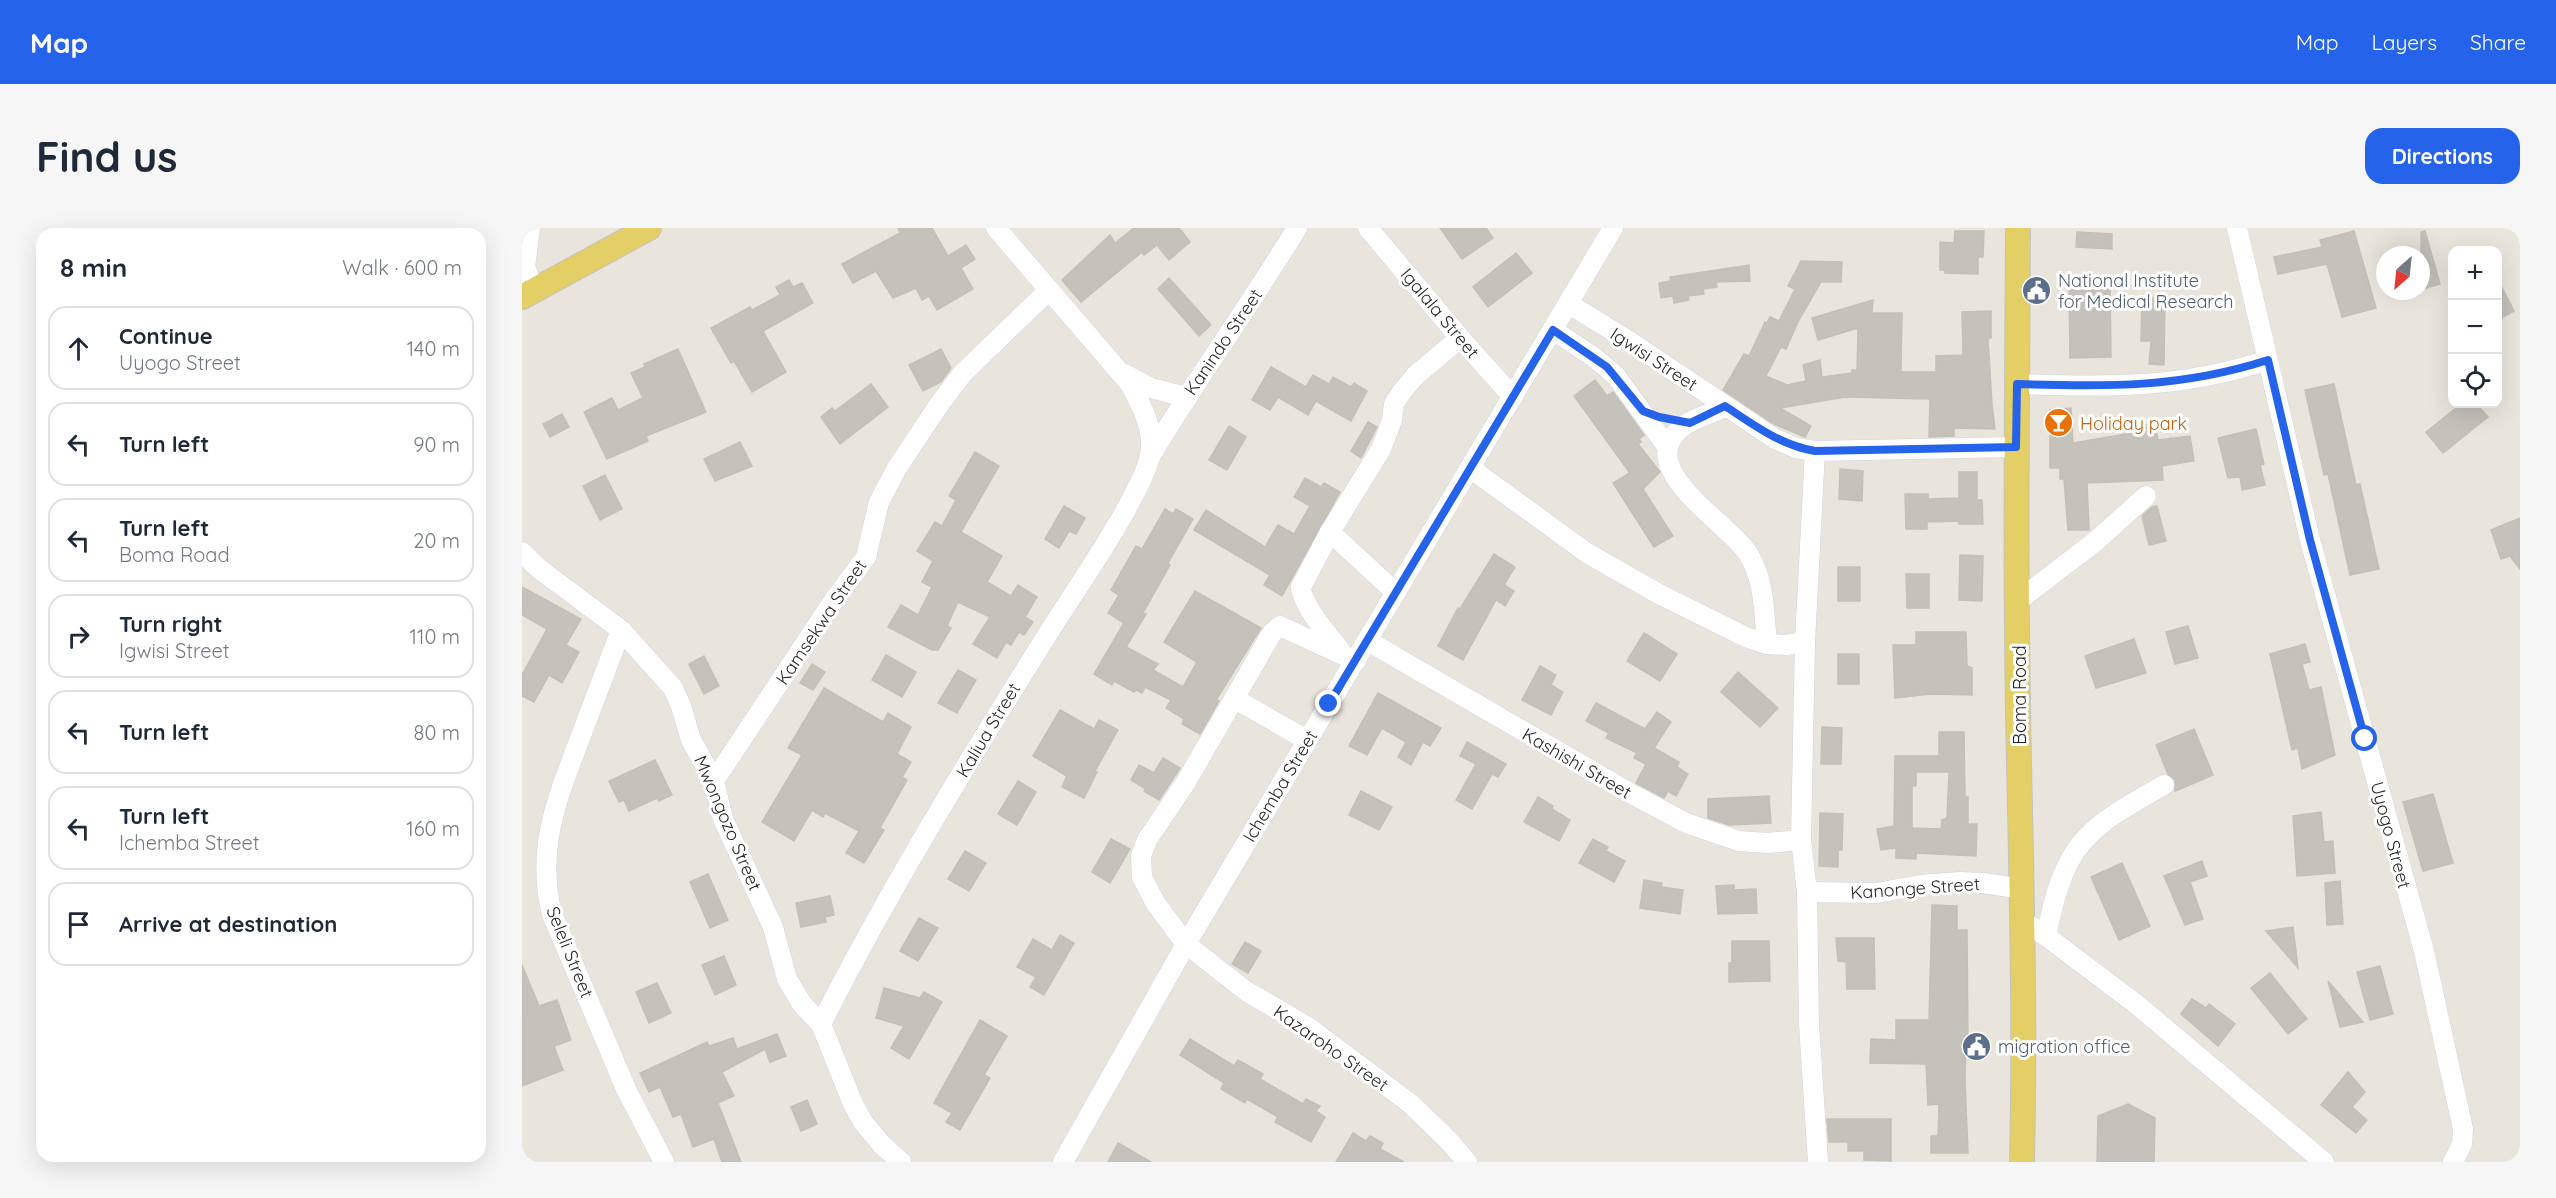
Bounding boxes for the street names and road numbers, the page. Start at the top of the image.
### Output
street label: Igalala Street [1396,263,1484,363]
street label: Kanindo Street [1179,284,1267,400]
street label: Igwisi Street [1606,322,1702,396]
street label: Kamsekwa Street [771,555,871,689]
street label: Boma Road [2008,645,2031,745]
street label: Kaliua Street [951,679,1025,781]
street label: Kashishi Street [1518,722,1636,804]
street label: Ichemba Street [1238,726,1322,846]
street label: Mwongozo Street [689,752,767,894]
street label: Uyogo Street [2366,779,2416,891]
street label: Kanonge Street [1849,872,1981,904]
street label: Seleli Street [541,903,599,1001]
street label: Kazaroho Street [1269,1000,1393,1096]

